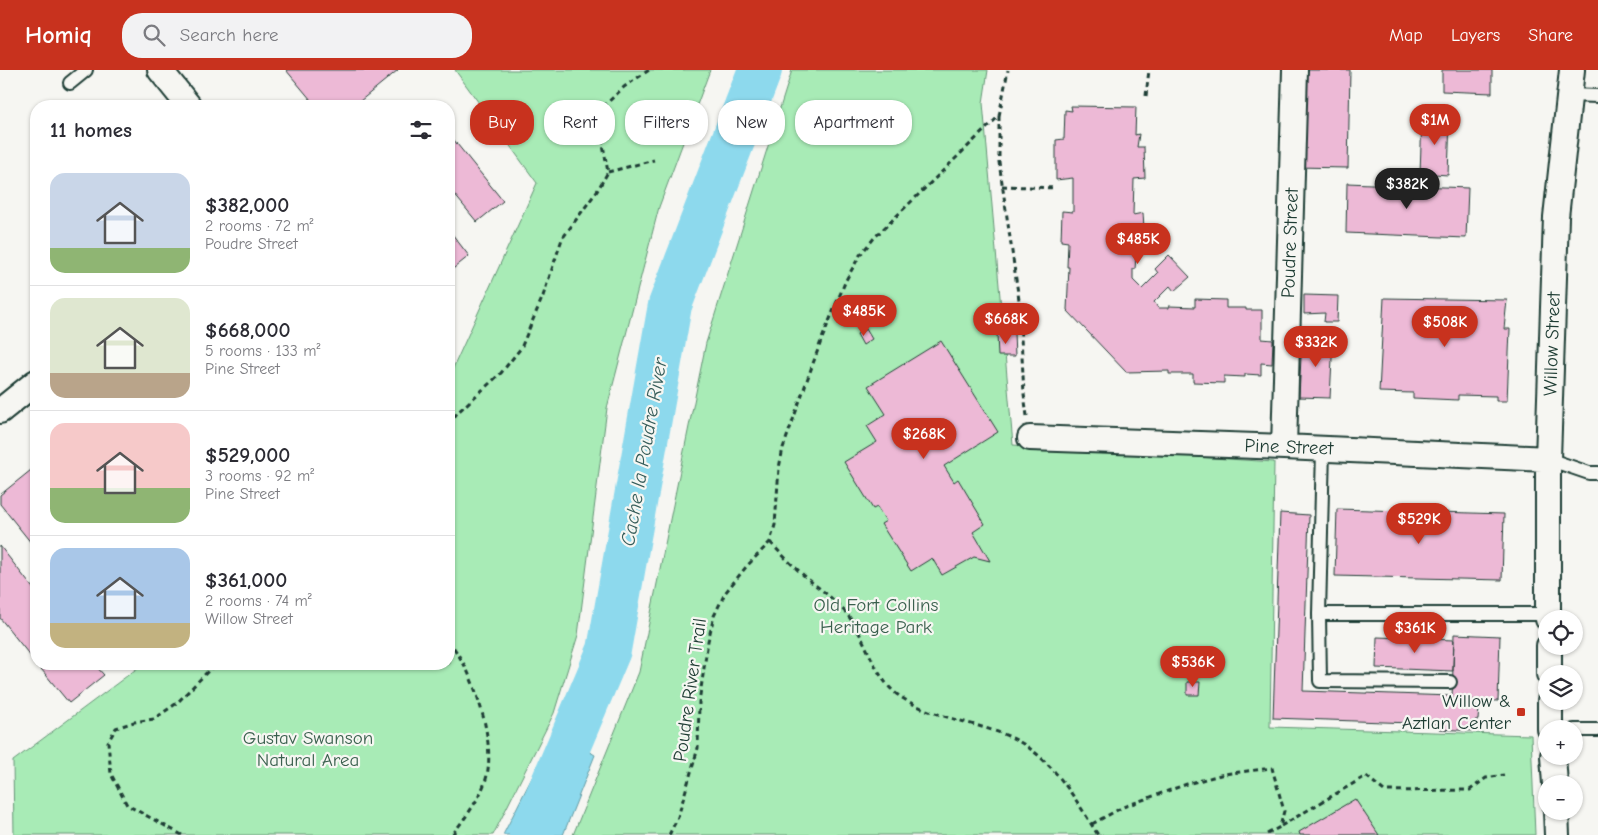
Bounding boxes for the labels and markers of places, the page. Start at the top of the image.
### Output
pin: $1M [1411,104,1459,146]
pin: $382K [1372,168,1442,210]
pin: $485K [1103,222,1173,265]
pin: $485K [829,294,899,337]
pin: $668K [971,302,1041,345]
pin: $508K [1410,306,1480,348]
pin: $332K [1281,326,1351,368]
pin: $268K [889,418,959,460]
pin: $529K [1384,502,1454,545]
pin: $361K [1380,612,1450,654]
pin: $536K [1158,646,1228,688]
place label: Willow & Aztlan Center [1402,690,1511,734]
marker: Willow & Aztlan Center [1515,706,1527,718]

